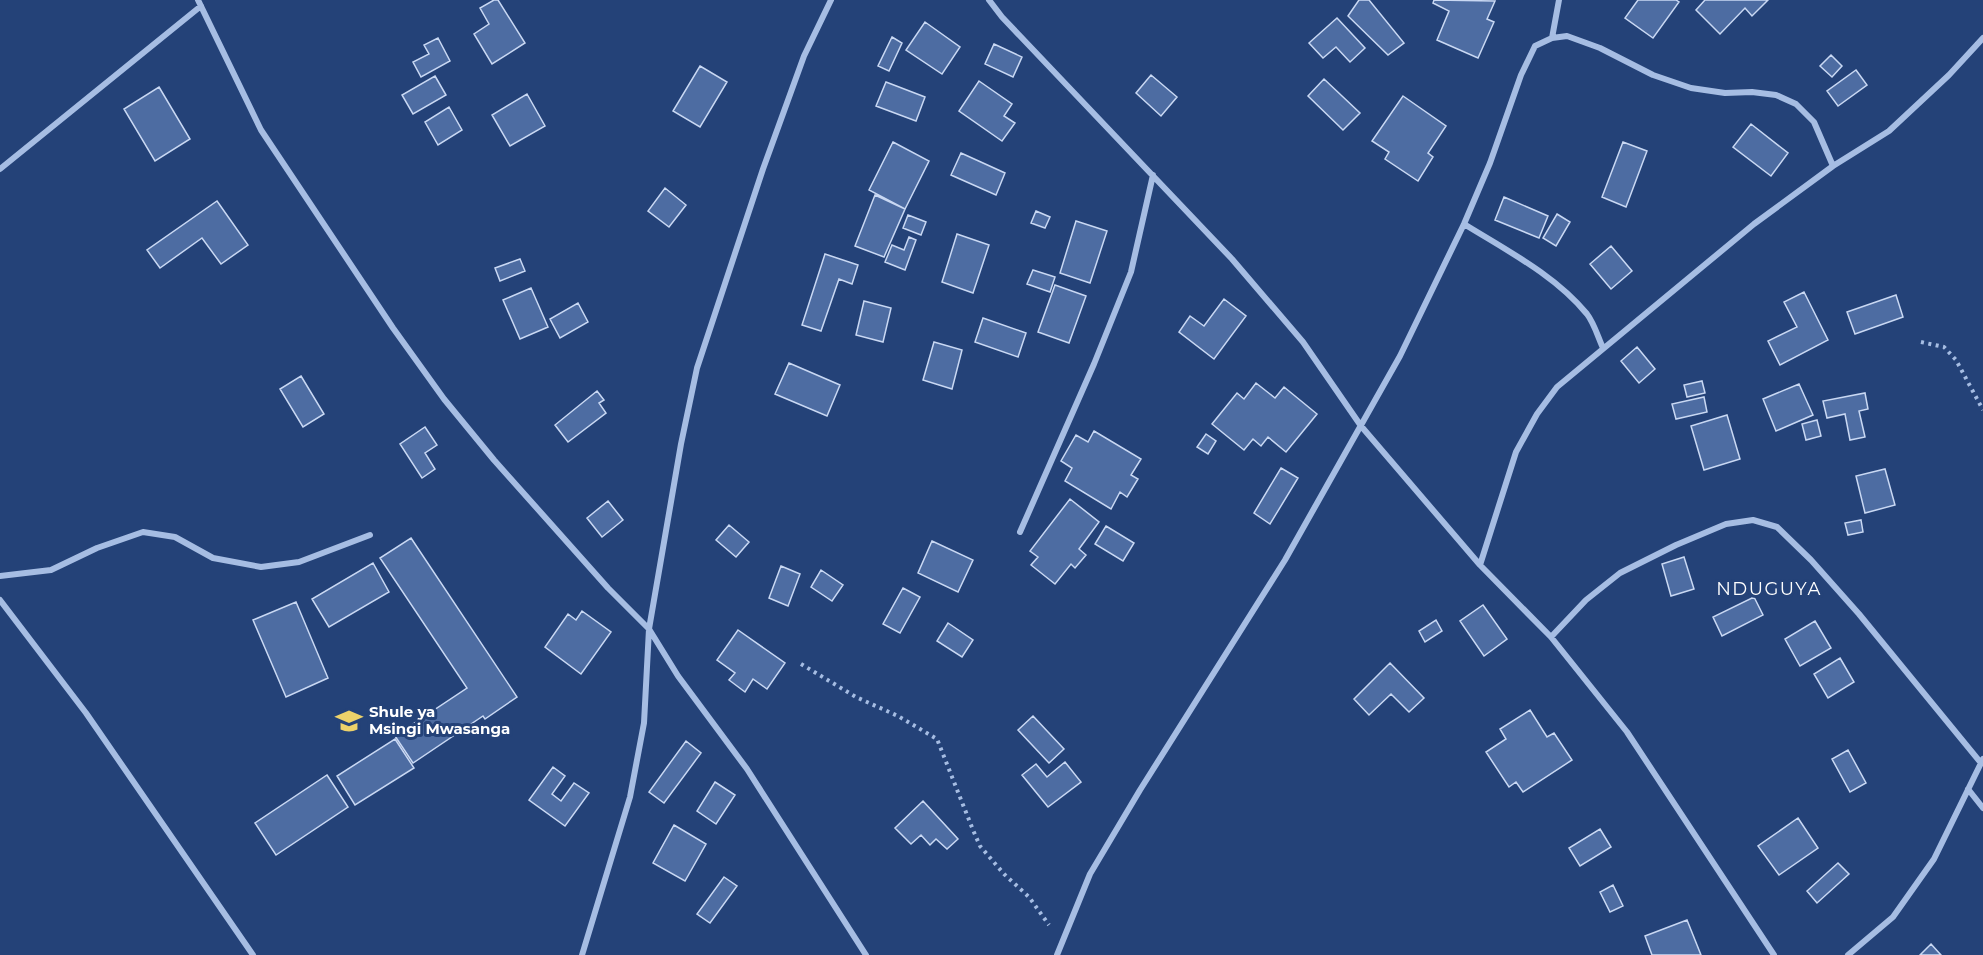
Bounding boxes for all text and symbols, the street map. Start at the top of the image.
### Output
district label: NDUGUYA [1716,578,1822,600]
place label: Shule ya Msingi Mwasanga [369,702,510,738]
school or university icon: Shule ya Msingi Mwasanga [334,706,364,736]

